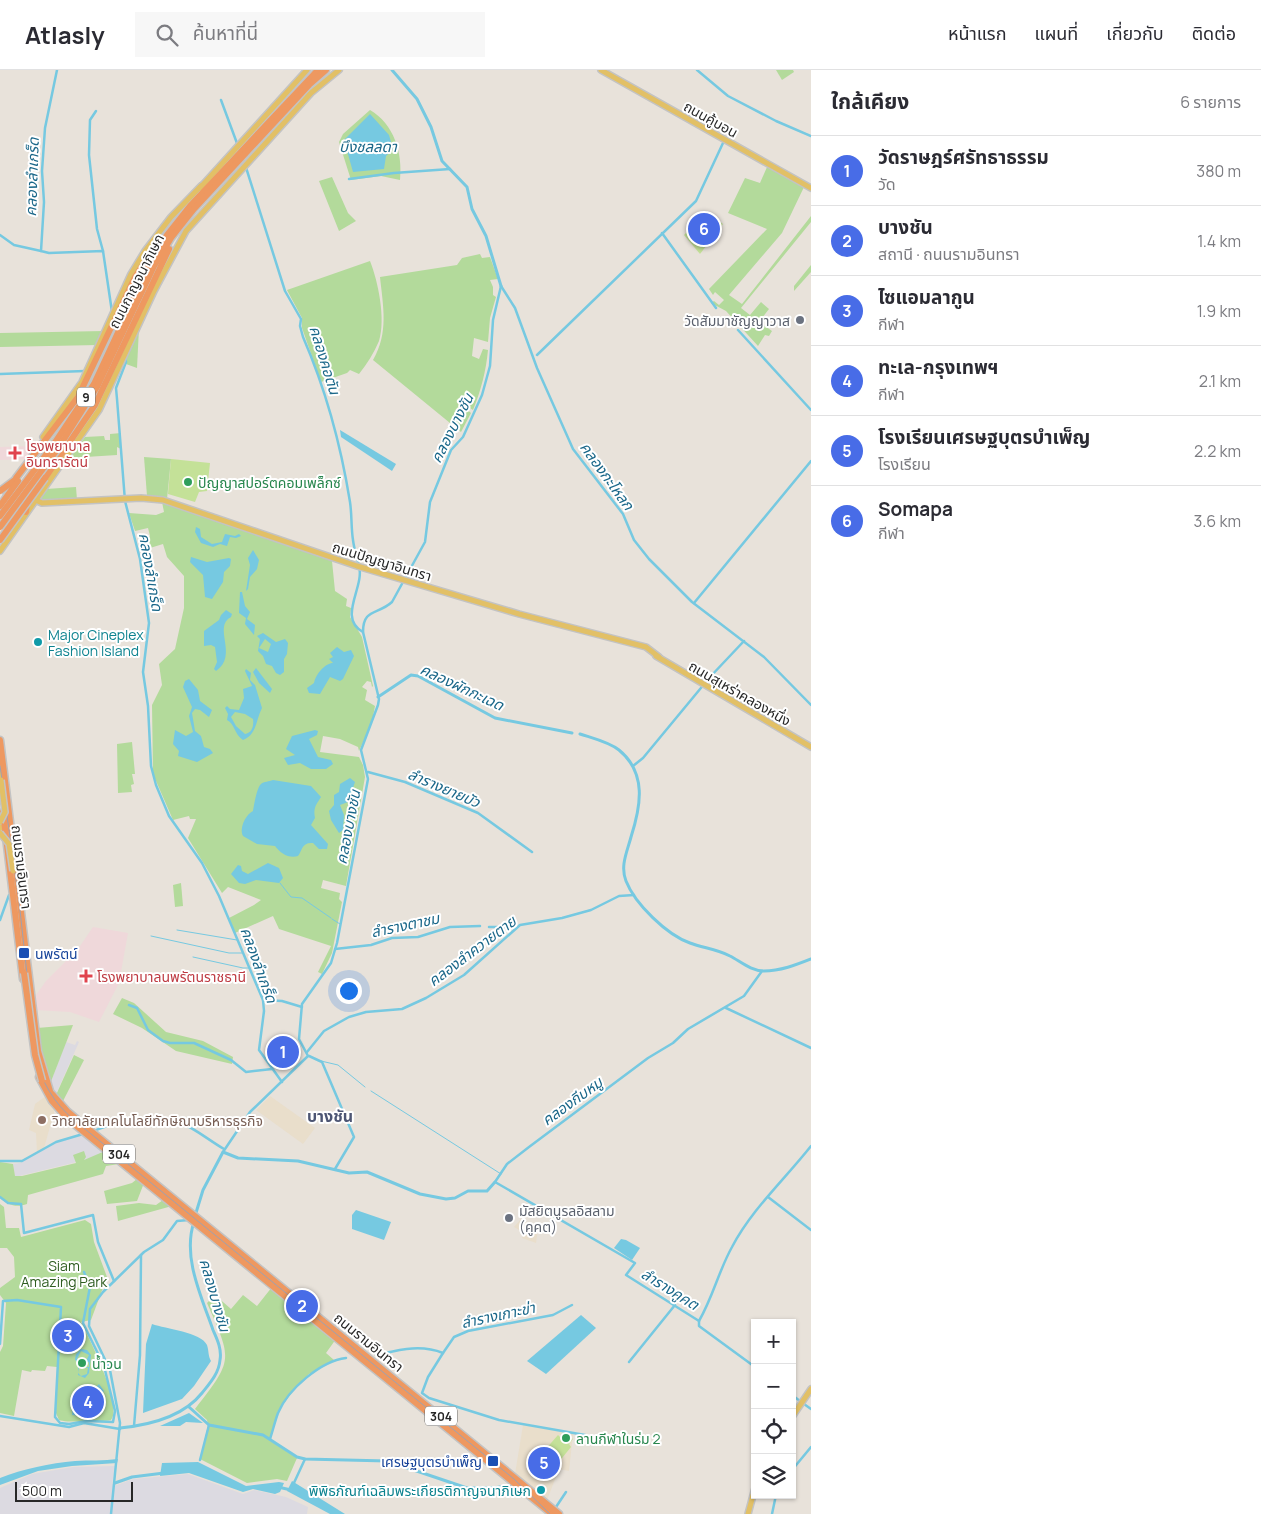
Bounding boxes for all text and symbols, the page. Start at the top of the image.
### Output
search box [135,12,485,57]
text: Atlasly [25,18,105,51]
text: ค้นหาที่นี่ [193,20,258,46]
icon: search [153,21,181,49]
text: หน้าแรก [948,21,1006,45]
text: แผนที่ [1034,21,1078,45]
text: เกี่ยวกับ [1106,21,1164,45]
text: ติดต่อ [1192,21,1236,45]
text: ใกล้เคียง [831,87,909,115]
text: 6 รายการ [1180,91,1241,113]
street label: ถนนคู้บอน [680,96,742,142]
water label: คลองลำเกร็ด [20,136,44,217]
water label: บึงชลลดา [339,136,398,157]
text: วัดราษฎร์ศรัทธาธรรม [878,144,1049,170]
text: 1 [843,160,851,182]
text: 380 m [1196,160,1241,182]
text: วัด [878,173,896,195]
pin: 6 [688,210,720,248]
text: บางชัน [878,214,933,240]
street label: ถนนกาญจนาภิเษก [104,230,168,332]
text: 2 [842,230,852,252]
text: 1.4 km [1197,230,1241,252]
text: สถานี · ถนนรามอินทรา [878,243,1020,265]
text: ไซแอมลากูน [878,284,975,310]
text: 3 [842,300,852,322]
text: 1.9 km [1197,300,1241,322]
place label: วัดสัมมาชัญญาวาส [684,311,790,330]
text: กีฬา [878,313,905,335]
marker: วัดสัมมาชัญญาวาส [794,314,806,326]
water label: คลองคอตัน [305,323,346,398]
text: ทะเล-กรุงเทพฯ [878,354,998,380]
text: 4 [842,370,852,392]
text: 2.1 km [1199,370,1241,392]
text: กีฬา [878,383,905,405]
road number: 9 [77,388,95,407]
water label: คลองบางชัน [426,389,479,466]
text: โรงเรียนเศรษฐบุตรบำเพ็ญ [878,424,1090,450]
place label: โรงพยาบาล อินทรารัตน์ [26,436,90,471]
water label: คลองกะโหลก [575,438,639,515]
text: 5 [842,440,852,462]
text: 2.2 km [1194,440,1241,462]
marker: โรงพยาบาล อินทรารัตน์ [8,446,22,460]
text: โรงเรียน [878,453,931,475]
place label: ปัญญาสปอร์ตคอมเพล็กซ์ [198,473,341,492]
marker: ปัญญาสปอร์ตคอมเพล็กซ์ [182,476,194,488]
text: Somapa [878,496,953,522]
text: 6 [842,510,852,532]
text: 3.6 km [1193,510,1241,532]
text: กีฬา [878,522,905,544]
water label: คลองลำเกร็ด [134,531,168,614]
street label: ถนนปัญญาอินทรา [330,537,434,585]
place label: Major Cineplex Fashion Island [48,625,144,660]
marker: Major Cineplex Fashion Island [32,636,44,648]
street label: ถนนสุเหร่าคลองหนึ่ง [685,656,795,730]
water label: คลองผักกะเฉด [417,659,508,716]
water label: ลำรางยายบัว [405,763,484,813]
water label: คลองบางชัน [331,787,366,866]
street label: ถนนรามอินทรา [7,824,37,910]
water label: ลำรางตาชม [369,907,443,942]
water label: คลองลำควายตาย [424,910,521,991]
water label: คลองลำเกร็ด [236,924,283,1006]
place label: นพรัตน์ [35,944,78,963]
marker: นพรัตน์ [17,946,31,960]
place label: โรงพยาบาลนพรัตนราชธานี [97,967,246,986]
marker: โรงพยาบาลนพรัตนราชธานี [79,969,93,983]
your location [336,978,362,1004]
pin: 1 [267,1033,299,1071]
water label: คลองกีบหมู [537,1071,608,1130]
district label: บางชัน [307,1105,353,1127]
place label: วิทยาลัยเทคโนโลยีทักษิณาบริหารธุรกิจ [51,1111,263,1130]
marker: วิทยาลัยเทคโนโลยีทักษิณาบริหารธุรกิจ [36,1114,48,1126]
road number: 304 [103,1144,135,1164]
place label: มัสยิตนูรลอิสลาม (คูคต) [519,1201,615,1236]
marker: มัสยิตนูรลอิสลาม (คูคต) [503,1212,515,1224]
park label: Siam Amazing Park [21,1256,108,1291]
water label: คลองบางชัน [195,1256,236,1335]
water label: ลำรางคูคต [637,1263,704,1316]
pin: 2 [286,1287,318,1325]
water label: ลำรางเกาะข่า [459,1297,538,1333]
street label: ถนนรามอินทรา [330,1308,408,1376]
pin: 3 [52,1317,84,1355]
map controls [751,1319,796,1499]
button: + [751,1319,796,1364]
place label: น้ำวน [92,1354,122,1373]
marker: น้ำวน [76,1357,88,1369]
button: − [751,1364,796,1409]
pin: 4 [72,1383,104,1421]
road number: 304 [425,1406,457,1425]
button: locate [751,1409,796,1454]
place label: ลานกีฬาในร่ม 2 [576,1429,660,1448]
marker: ลานกีฬาในร่ม 2 [560,1432,572,1444]
pin: 5 [528,1444,560,1482]
place label: เศรษฐบุตรบำเพ็ญ [381,1452,482,1471]
marker: เศรษฐบุตรบำเพ็ญ [486,1454,500,1468]
button: layers [751,1454,796,1499]
scale bar [15,1479,132,1502]
text: 500 m [22,1481,62,1500]
place label: พิพิธภัณฑ์เฉลิมพระเกียรติกาญจนาภิเษก [309,1481,531,1500]
marker: พิพิธภัณฑ์เฉลิมพระเกียรติกาญจนาภิเษก [535,1484,547,1496]

